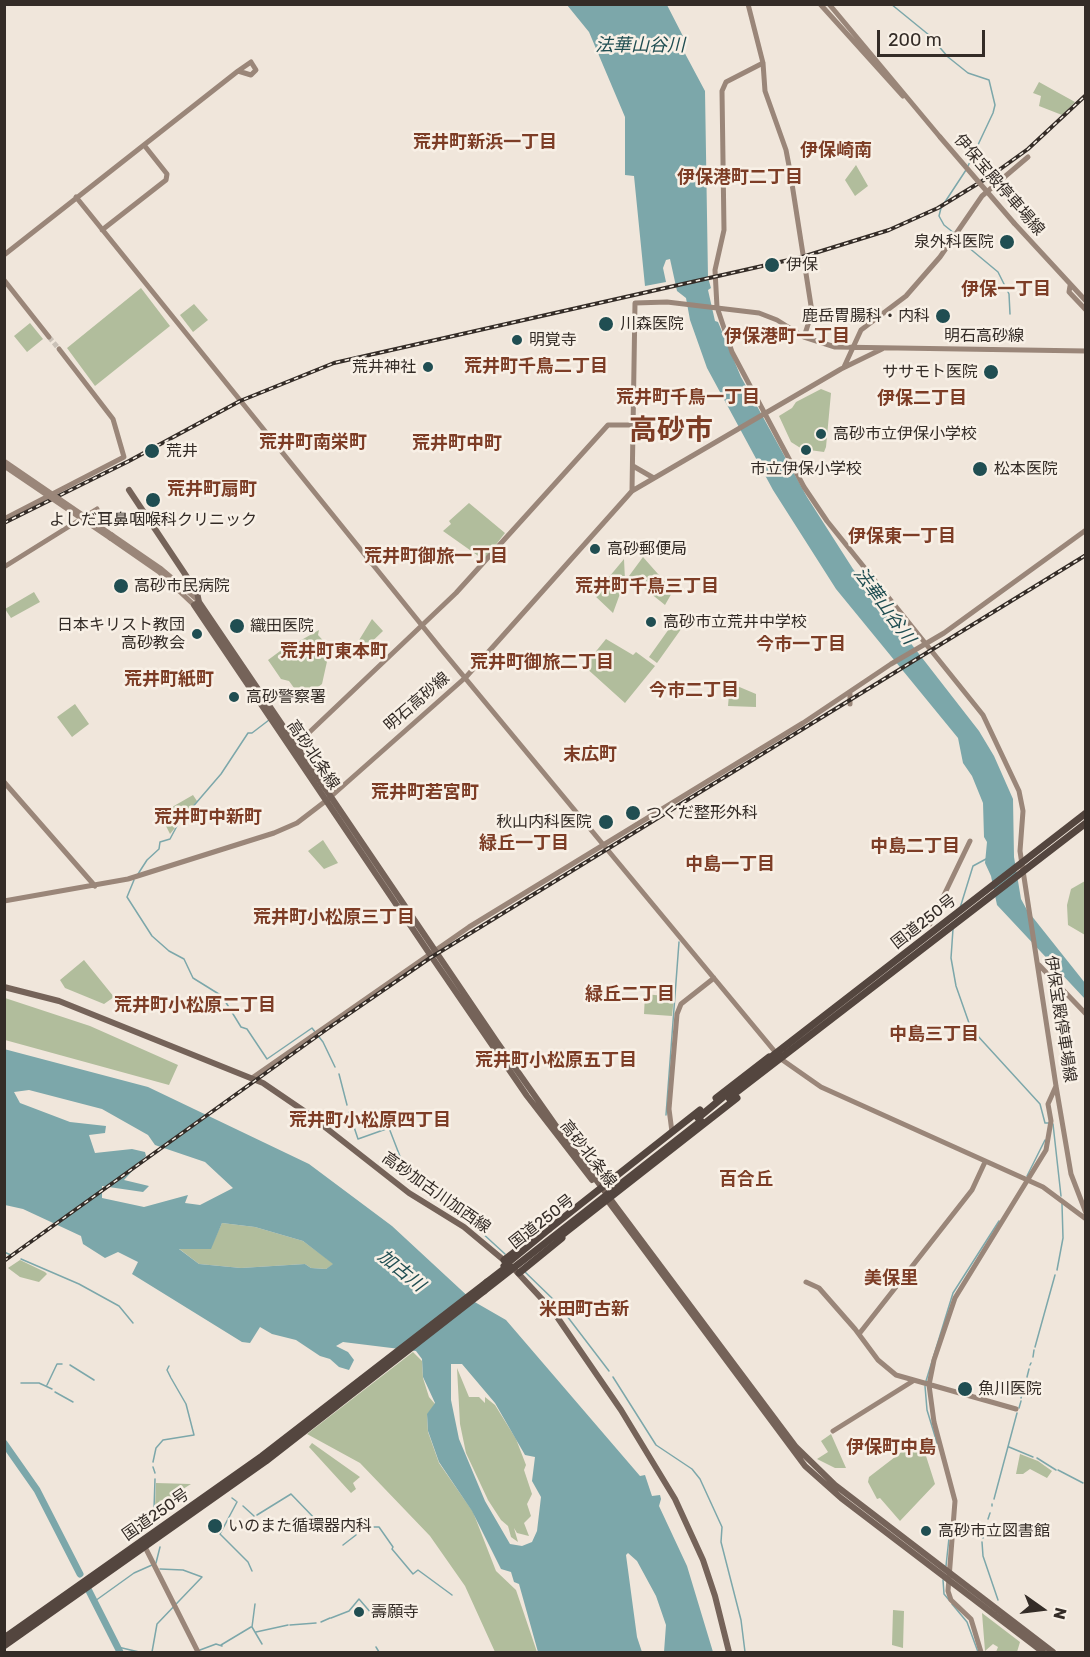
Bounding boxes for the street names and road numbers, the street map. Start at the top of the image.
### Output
street label: 伊保宝殿停車場線 [950,130,1048,240]
street label: 明石高砂線 [944,326,1024,346]
street label: 明石高砂線 [381,669,453,735]
street label: 高砂北条線 [283,716,343,794]
street label: 国道250号 [888,891,960,953]
street label: 伊保宝殿停車場線 [1041,954,1079,1084]
street label: 高砂北条線 [556,1117,620,1191]
street label: 高砂加古川加西線 [378,1148,494,1238]
street label: 国道250号 [506,1191,578,1253]
street label: 国道250号 [119,1485,193,1545]

